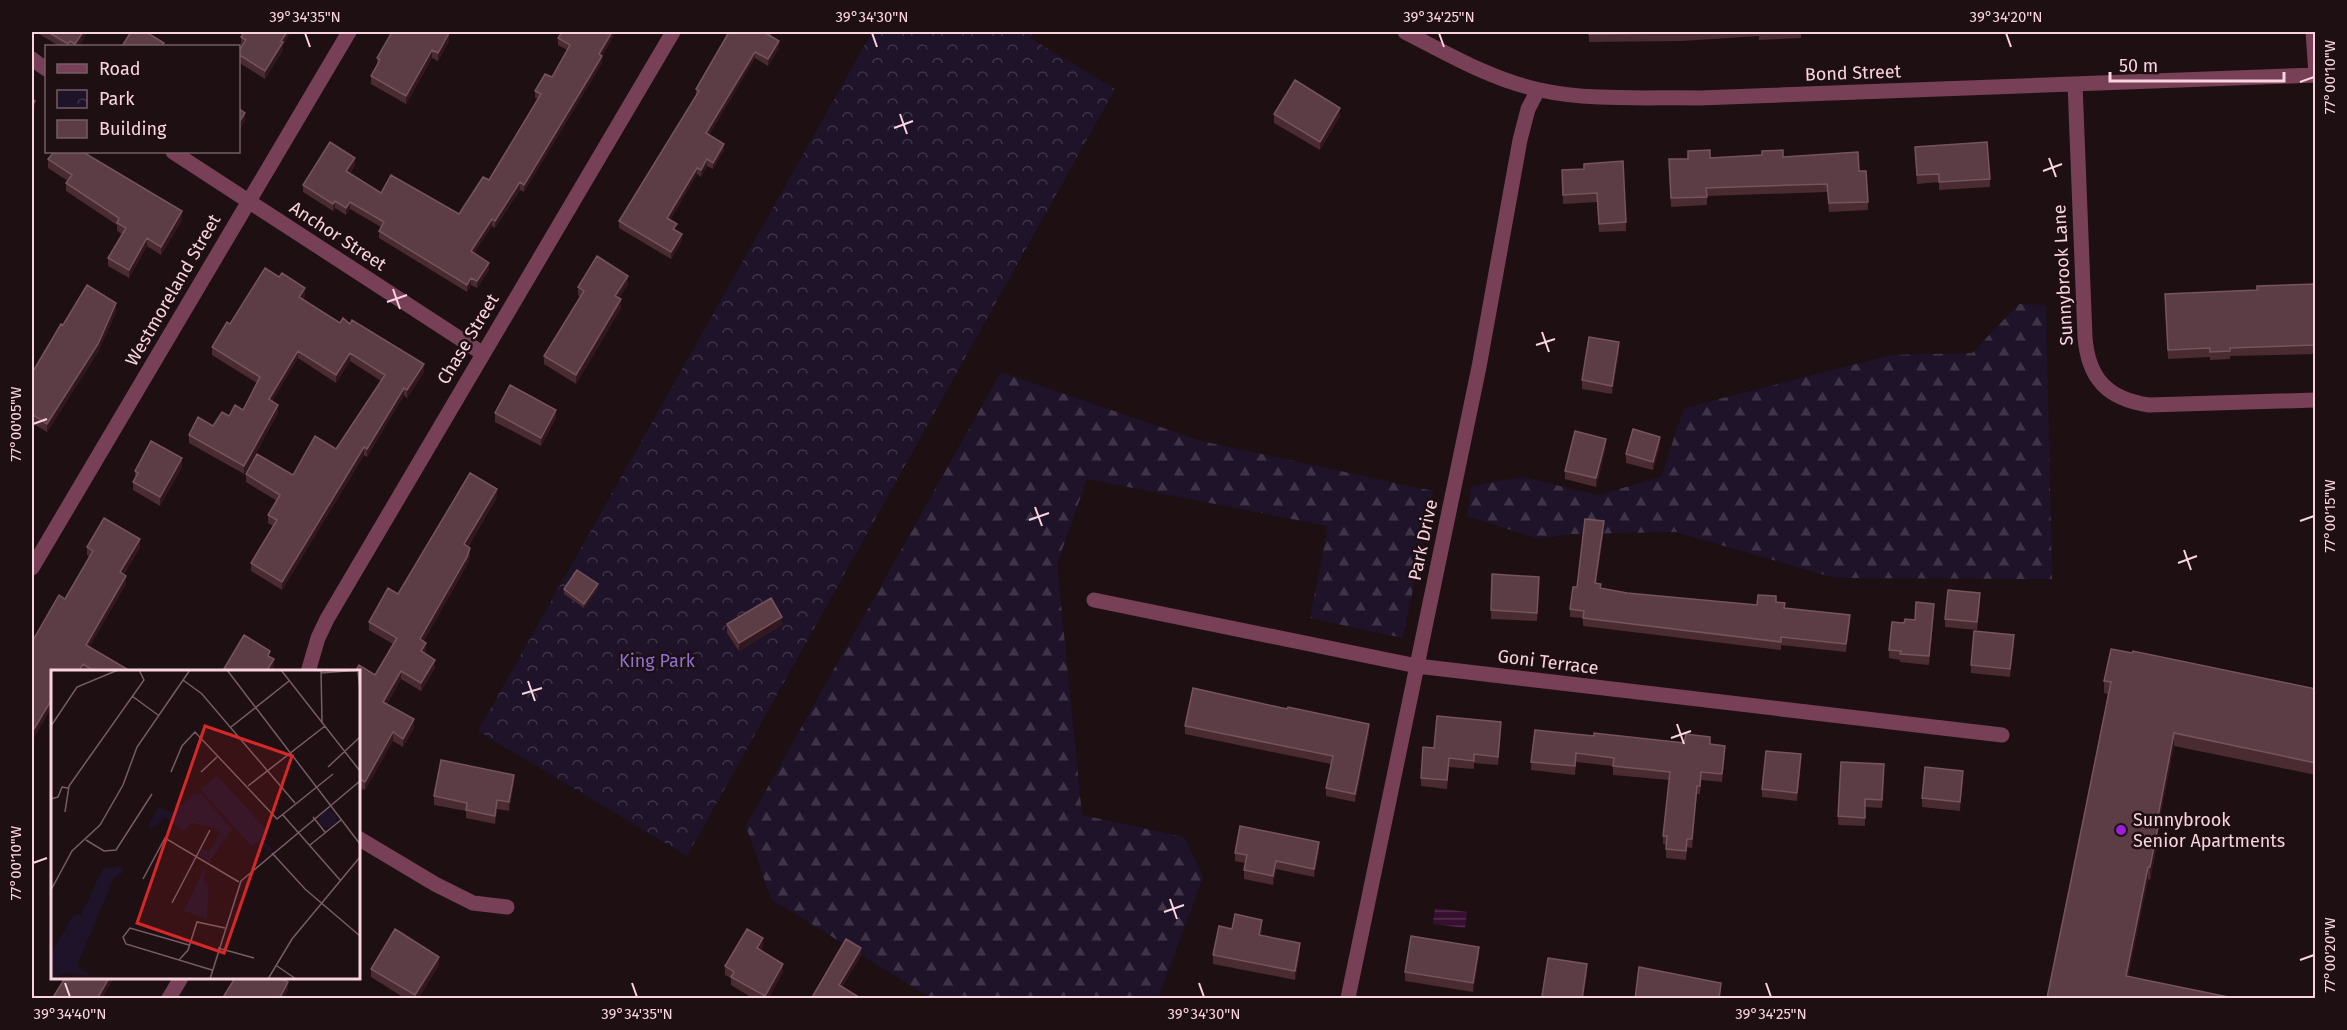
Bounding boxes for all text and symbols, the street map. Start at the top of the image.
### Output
text: 39°34'35"N [269,8,341,26]
text: 39°34'30"N [836,8,908,26]
text: 39°34'25"N [1403,8,1475,26]
text: 39°34'20"N [1970,8,2042,26]
text: 77°00'10"W [2321,39,2339,114]
legend [45,45,240,153]
scale bar [2110,45,2284,83]
text: 50 m [2119,55,2158,77]
text: Road [99,58,141,80]
street label: Bond Street [1804,60,1902,86]
text: Park [99,88,135,110]
text: Building [99,118,167,140]
street label: Anchor Street [285,197,391,276]
street label: Sunnybrook Lane [2048,204,2078,346]
street label: Westmoreland Street [121,210,226,370]
street label: Chase Street [432,289,504,388]
text: 77°00'05"W [7,386,25,461]
text: 77°00'15"W [2321,479,2339,553]
street label: Park Drive [1404,497,1442,583]
street label: Goni Terrace [1496,645,1600,679]
park label: King Park [619,650,696,672]
inset map [51,670,360,979]
place label: Sunnybrook Senior Apartments [2133,809,2285,852]
marker: Sunnybrook Senior Apartments [2114,823,2128,837]
text: 77°00'10"W [7,825,25,900]
text: 77°00'20"W [2321,917,2339,993]
text: 39°34'40"N [34,1005,106,1023]
text: 39°34'35"N [601,1005,673,1023]
text: 39°34'30"N [1168,1005,1240,1023]
text: 39°34'25"N [1735,1005,1807,1023]

